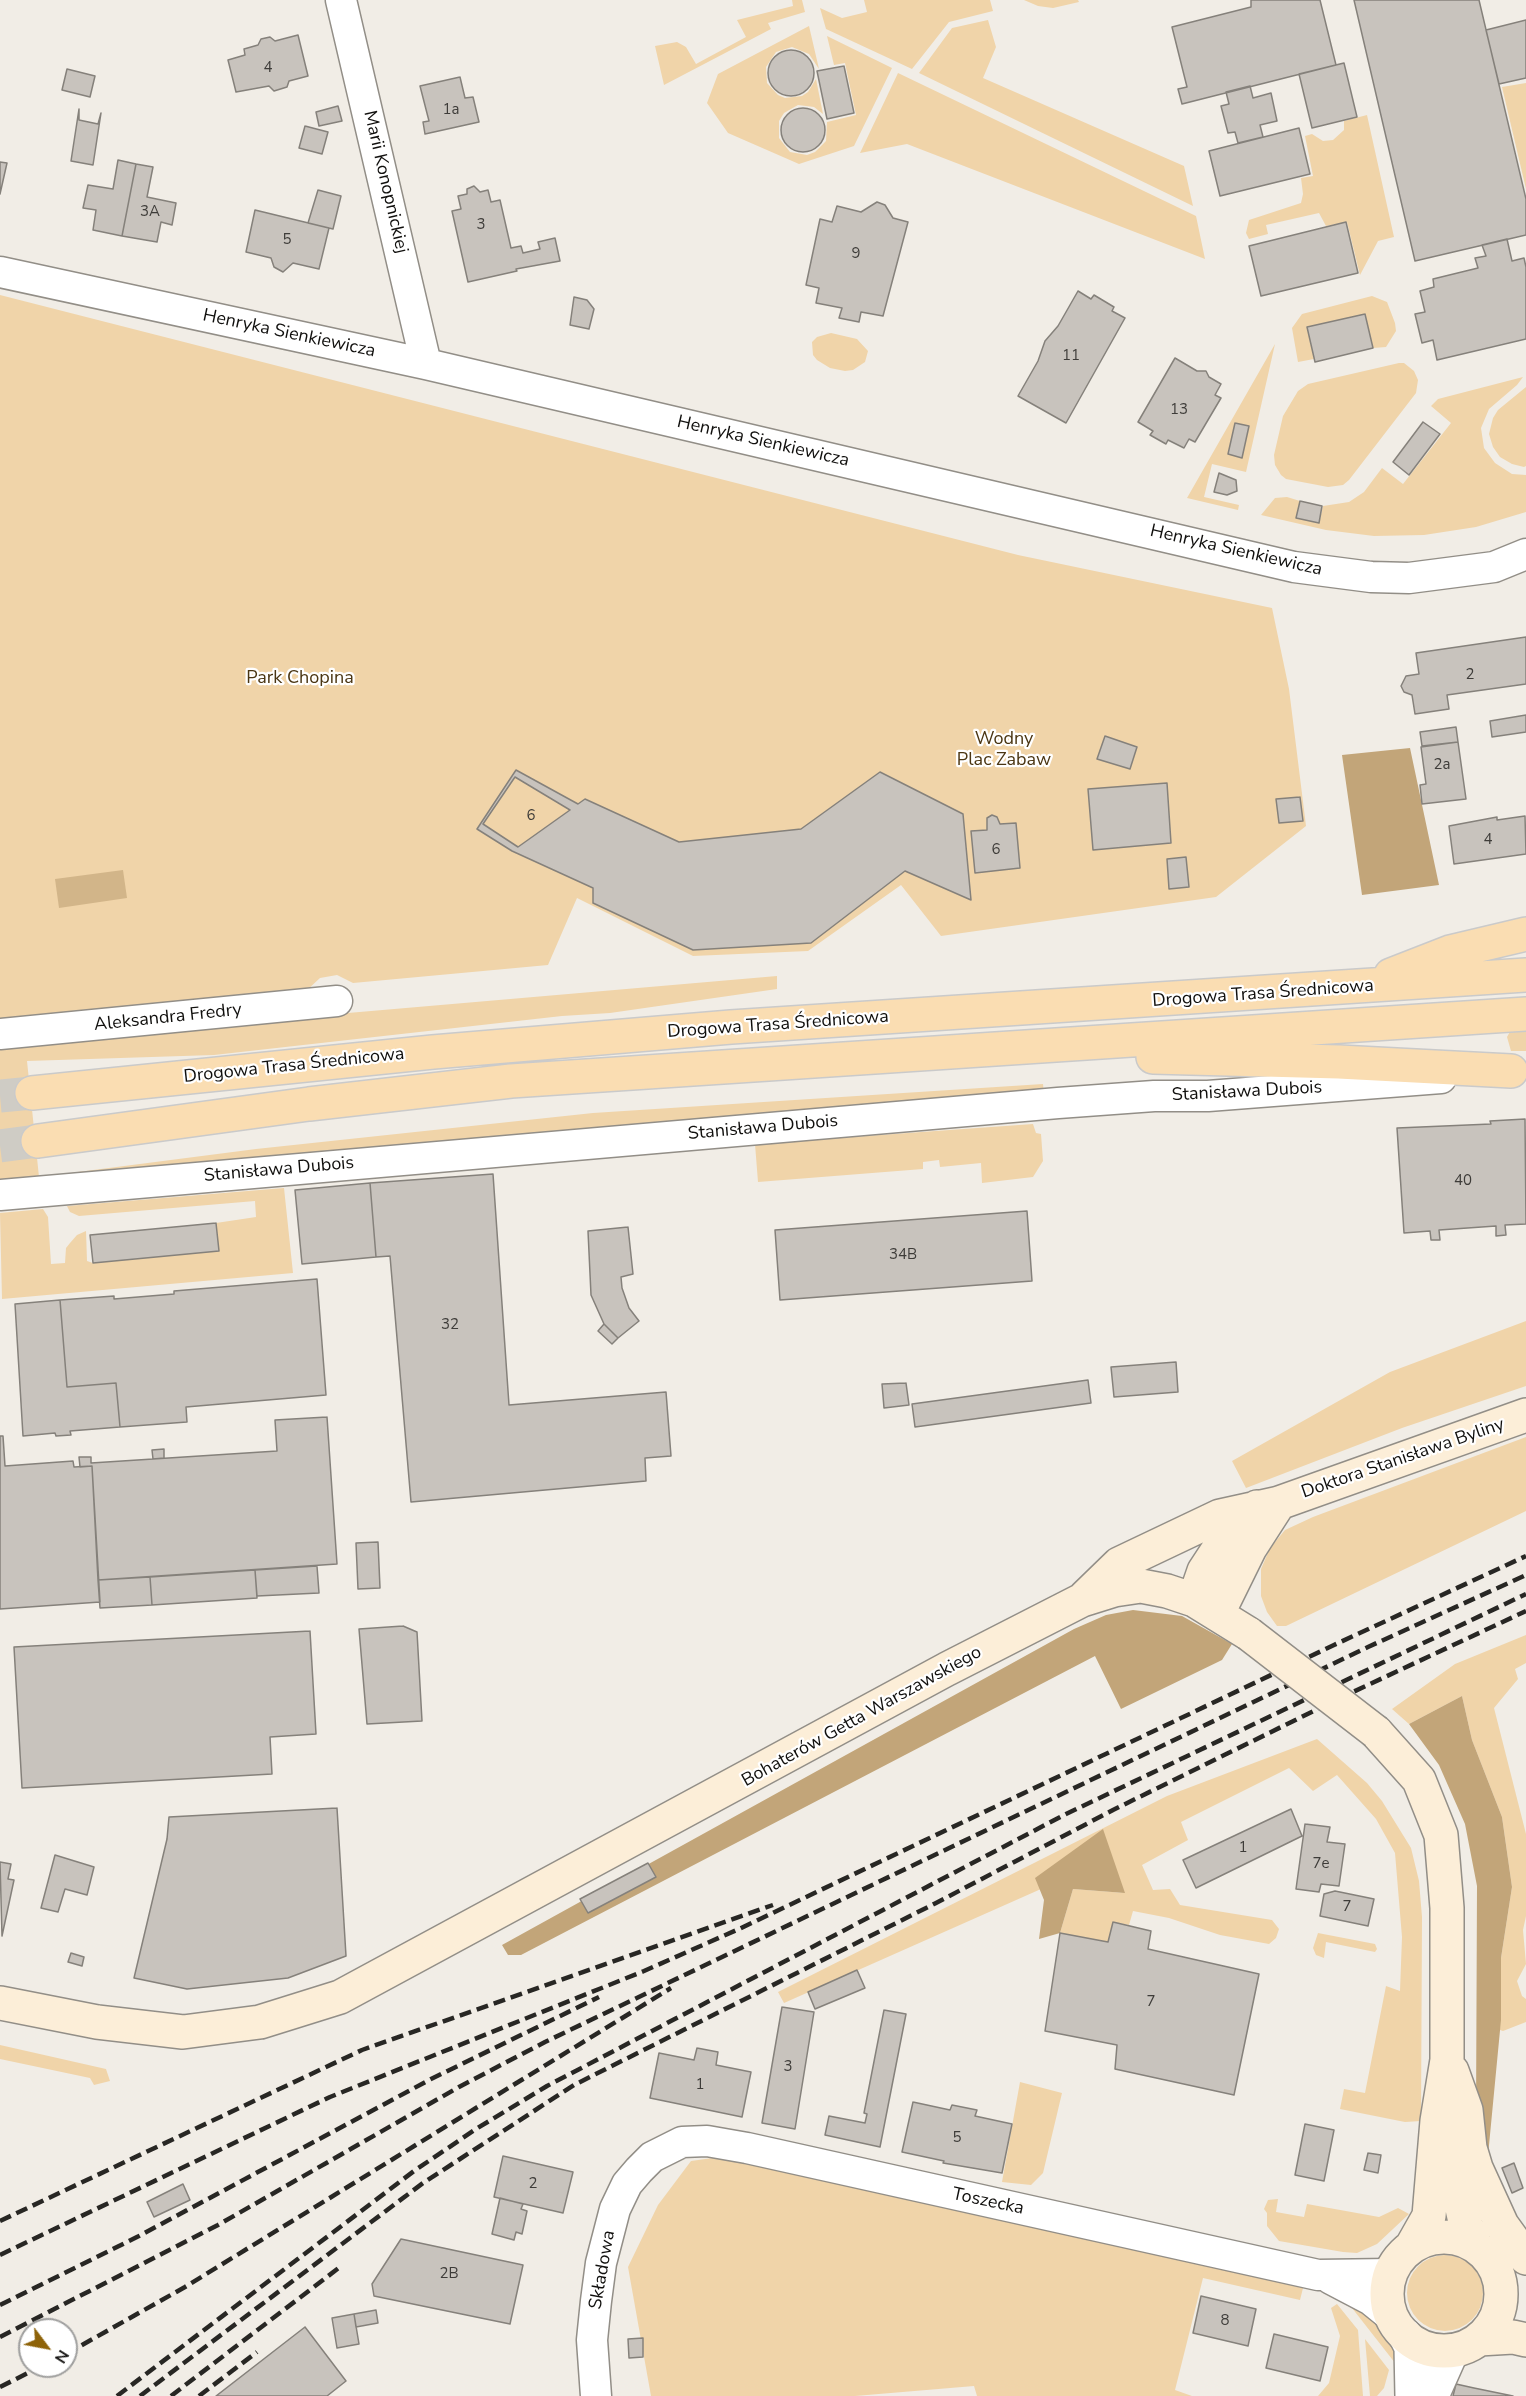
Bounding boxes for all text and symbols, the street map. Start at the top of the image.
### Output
house number: 4 [264,59,272,77]
house number: 1a [443,101,459,119]
street label: Marii Konopnickiej [358,109,412,255]
house number: 3A [140,203,160,221]
house number: 3 [477,216,485,234]
house number: 5 [283,231,291,249]
house number: 9 [852,245,860,263]
street label: Henryka Sienkiewicza [201,305,377,363]
house number: 11 [1062,347,1080,365]
house number: 13 [1170,401,1188,419]
street label: Henryka Sienkiewicza [675,412,851,472]
street label: Henryka Sienkiewicza [1148,521,1324,581]
house number: 2 [1466,666,1474,684]
park label: Park Chopina [246,668,354,690]
park label: Wodny Plac Zabaw [957,729,1051,771]
house number: 2a [1434,756,1450,774]
house number: 6 [527,807,535,825]
house number: 4 [1484,831,1492,849]
house number: 6 [992,841,1000,859]
street label: Drogowa Trasa Średnicowa [1152,975,1374,1013]
street label: Aleksandra Fredry [93,999,243,1037]
street label: Drogowa Trasa Średnicowa [667,1006,889,1044]
street label: Drogowa Trasa Średnicowa [183,1044,405,1088]
street label: Stanisława Dubois [1171,1077,1323,1107]
street label: Stanisława Dubois [687,1111,839,1145]
street label: Stanisława Dubois [203,1153,355,1187]
house number: 40 [1454,1172,1472,1190]
house number: 34B [889,1246,917,1264]
house number: 32 [441,1316,459,1334]
street label: Doktora Stanisława Byliny [1299,1414,1507,1504]
street label: Bohaterów Getta Warszawskiego [738,1642,986,1792]
house number: 1 [1239,1839,1247,1857]
house number: 7e [1313,1855,1329,1873]
house number: 7 [1343,1898,1351,1916]
house number: 7 [1147,1993,1155,2011]
house number: 3 [784,2058,792,2076]
house number: 1 [696,2076,704,2094]
house number: 5 [953,2129,961,2147]
house number: 2 [529,2175,537,2193]
street label: Toszecka [950,2184,1026,2220]
street label: Składowa [585,2229,621,2311]
house number: 2B [439,2265,459,2283]
house number: 8 [1221,2312,1229,2330]
north arrow [18,2318,78,2378]
text: N [49,2346,74,2367]

